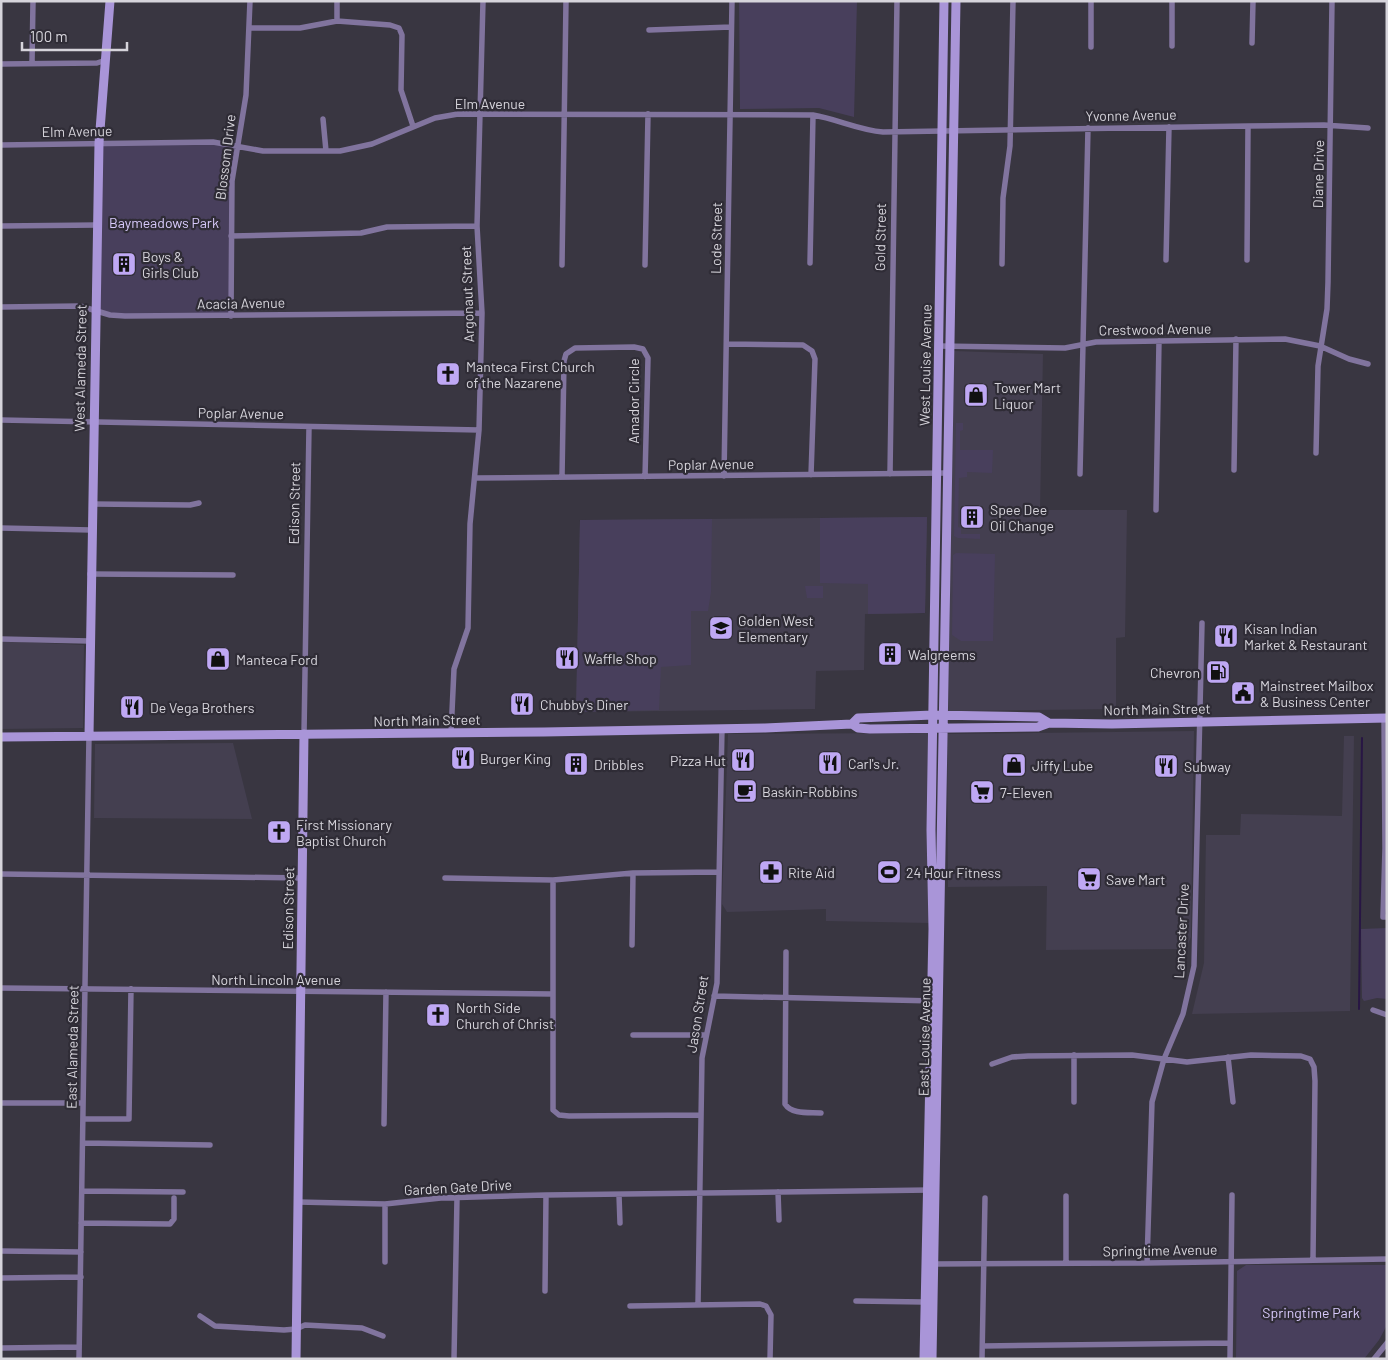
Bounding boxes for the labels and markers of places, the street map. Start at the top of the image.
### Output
place label: Boys & Girls Club [142,248,199,281]
building icon: Boys & Girls Club [111,251,137,277]
place label: Manteca First Church of the Nazarene [466,358,595,391]
church icon: Manteca First Church of the Nazarene [435,361,461,387]
place label: Tower Mart Liquor [994,379,1061,412]
shop icon: Tower Mart Liquor [963,382,989,408]
place label: Spee Dee Oil Change [990,501,1054,534]
building icon: Spee Dee Oil Change [959,504,985,530]
place label: Golden West Elementary [738,612,814,645]
school or university icon: Golden West Elementary [708,615,734,641]
place label: Kisan Indian Market & Restaurant [1244,620,1367,653]
restaurant icon: Kisan Indian Market & Restaurant [1213,623,1239,649]
building icon: Walgreems [877,641,903,667]
restaurant icon: Waffle Shop [554,645,580,671]
shop icon: Manteca Ford [205,646,231,672]
place label: Walgreems [908,646,976,663]
place label: Waffle Shop [584,650,657,667]
place label: Manteca Ford [236,651,318,668]
fuel station icon: Chevron [1205,659,1231,685]
place label: Chevron [1150,664,1200,681]
place label: Mainstreet Mailbox & Business Center [1260,677,1374,710]
public building icon: Mainstreet Mailbox & Business Center [1230,680,1256,706]
restaurant icon: Chubby's Diner [509,691,535,717]
restaurant icon: De Vega Brothers [119,694,145,720]
place label: Chubby's Diner [540,696,628,713]
place label: De Vega Brothers [150,699,255,716]
restaurant icon: Burger King [450,745,476,771]
restaurant icon: Pizza Hut [730,747,756,773]
place label: Burger King [480,750,551,767]
restaurant icon: Carl's Jr. [817,750,843,776]
building icon: Dribbles [563,751,589,777]
place label: Pizza Hut [670,752,726,769]
shop icon: Jiffy Lube [1001,752,1027,778]
restaurant icon: Subway [1153,753,1179,779]
place label: Carl's Jr. [848,755,899,772]
place label: Dribbles [594,756,644,773]
place label: Jiffy Lube [1032,757,1093,774]
place label: Subway [1184,758,1231,775]
cafe icon: Baskin-Robbins [732,778,758,804]
supermarket icon: 7-Eleven [969,779,995,805]
place label: Baskin-Robbins [762,783,858,800]
place label: 7-Eleven [1000,784,1053,801]
place label: First Missionary Baptist Church [296,816,392,849]
church icon: First Missionary Baptist Church [266,819,292,845]
pharmacy icon: Rite Aid [758,859,784,885]
sports icon: 24 Hour Fitness [876,859,902,885]
place label: Rite Aid [788,864,835,881]
place label: 24 Hour Fitness [906,864,1001,881]
supermarket icon: Save Mart [1076,866,1102,892]
place label: Save Mart [1106,871,1165,888]
place label: North Side Church of Christ [456,999,554,1032]
church icon: North Side Church of Christ [425,1002,451,1028]

